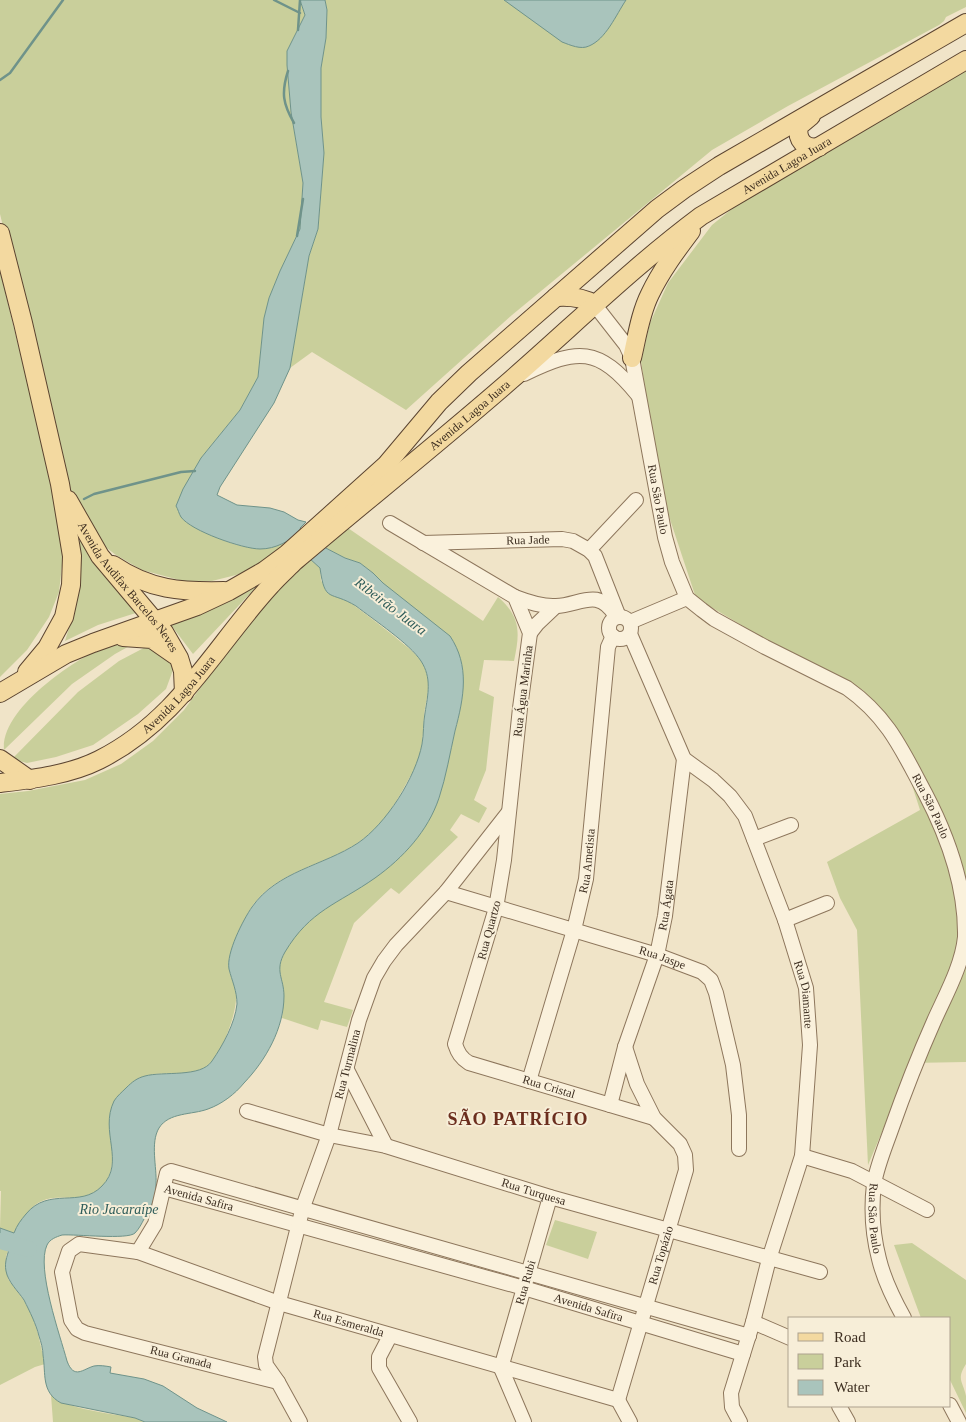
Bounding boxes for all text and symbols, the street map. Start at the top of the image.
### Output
street label: Avenida Lagoa Juara [740,133,835,197]
street label: Avenida Lagoa Juara [427,377,513,453]
street label: Rua São Paulo [645,463,671,535]
street label: Avenida Audifax Barcelos Neves [75,519,181,655]
street label: Rua Jade [506,532,550,548]
water label: Ribeirão Juara [351,574,429,638]
street label: Rua Água Marinha [510,644,536,738]
street label: Avenida Lagoa Juara [139,653,218,737]
street label: Rua São Paulo [909,771,952,841]
street label: Rua Ametista [576,827,598,895]
street label: Rua Ágata [655,878,676,932]
street label: Rua Quartzo [474,899,504,961]
street label: Rua Jaspe [637,943,688,972]
street label: Rua Diamante [791,959,816,1029]
street label: Rua Turmalina [332,1027,363,1101]
street label: Rua Cristal [521,1072,578,1101]
district label: SÃO PATRÍCIO [448,1108,588,1129]
street label: Rua Turquesa [500,1175,568,1208]
street label: Avenida Safira [162,1181,236,1214]
street label: Rua São Paulo [866,1182,884,1255]
water label: Rio Jacaraípe [79,1202,158,1217]
street label: Rua Topázio [646,1224,676,1286]
street label: Rua Rubi [512,1258,539,1306]
street label: Avenida Safira [552,1290,625,1325]
street label: Rua Esmeralda [312,1306,386,1340]
legend [788,1317,951,1407]
text: Road [834,1329,866,1345]
street label: Rua Granada [149,1343,214,1372]
text: Park [834,1354,862,1370]
text: Water [834,1379,869,1395]

